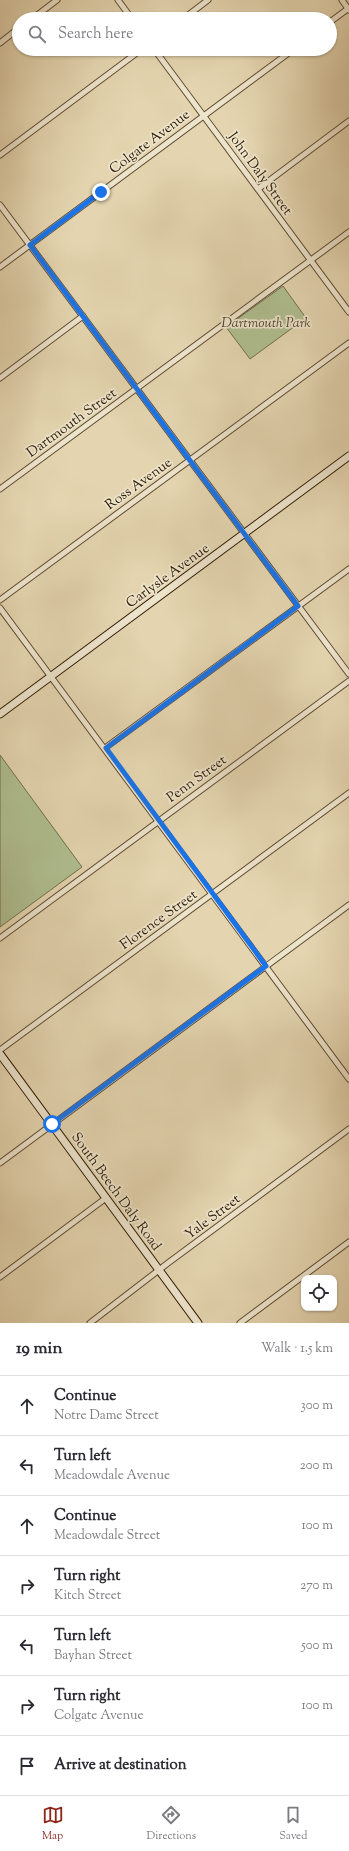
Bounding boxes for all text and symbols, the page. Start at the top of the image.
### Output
search box [12,12,337,56]
icon: search [26,23,48,45]
text: Search here [58,24,133,45]
street label: Colgate Avenue [106,106,195,180]
street label: John Daly Street [222,128,297,220]
route end [92,183,110,201]
park label: Dartmouth Park [221,314,311,334]
street label: Dartmouth Street [23,384,121,463]
street label: Ross Avenue [102,454,177,516]
street label: Carlysle Avenue [122,539,214,614]
street label: Penn Street [163,751,231,808]
street label: Florence Street [116,886,202,955]
route start [43,1115,61,1133]
street label: South Beech Daly Road [66,1129,165,1256]
street label: Yale Street [181,1190,245,1245]
map controls [301,1275,337,1311]
button: locate [301,1275,337,1311]
text: 19 min [16,1337,62,1361]
text: Walk · 1.5 km [261,1340,333,1358]
text: Continue [54,1386,116,1407]
icon: ahead [16,1395,38,1417]
text: 300 m [301,1397,333,1415]
text: Notre Dame Street [54,1407,159,1425]
text: Turn left [54,1446,111,1467]
icon: left [16,1455,38,1477]
text: 200 m [300,1457,333,1475]
text: Meadowdale Avenue [54,1467,170,1485]
text: Continue [54,1506,116,1527]
icon: ahead [16,1515,38,1537]
text: 100 m [301,1517,333,1535]
text: Meadowdale Street [54,1527,160,1545]
text: Turn right [54,1566,120,1587]
icon: right [16,1575,38,1597]
text: 270 m [300,1577,333,1595]
text: Kitch Street [54,1587,121,1605]
text: Turn left [54,1626,111,1647]
icon: left [16,1635,38,1657]
text: 500 m [301,1637,333,1655]
text: Bayhan Street [54,1647,132,1665]
text: Turn right [54,1686,120,1707]
icon: right [16,1695,38,1717]
text: 100 m [301,1697,333,1715]
text: Colgate Avenue [54,1707,144,1725]
icon: arrive [16,1755,38,1777]
text: Arrive at destination [54,1755,187,1776]
tab: Map [42,1804,64,1844]
tab: Directions [147,1804,196,1844]
tab: Saved [279,1804,307,1844]

